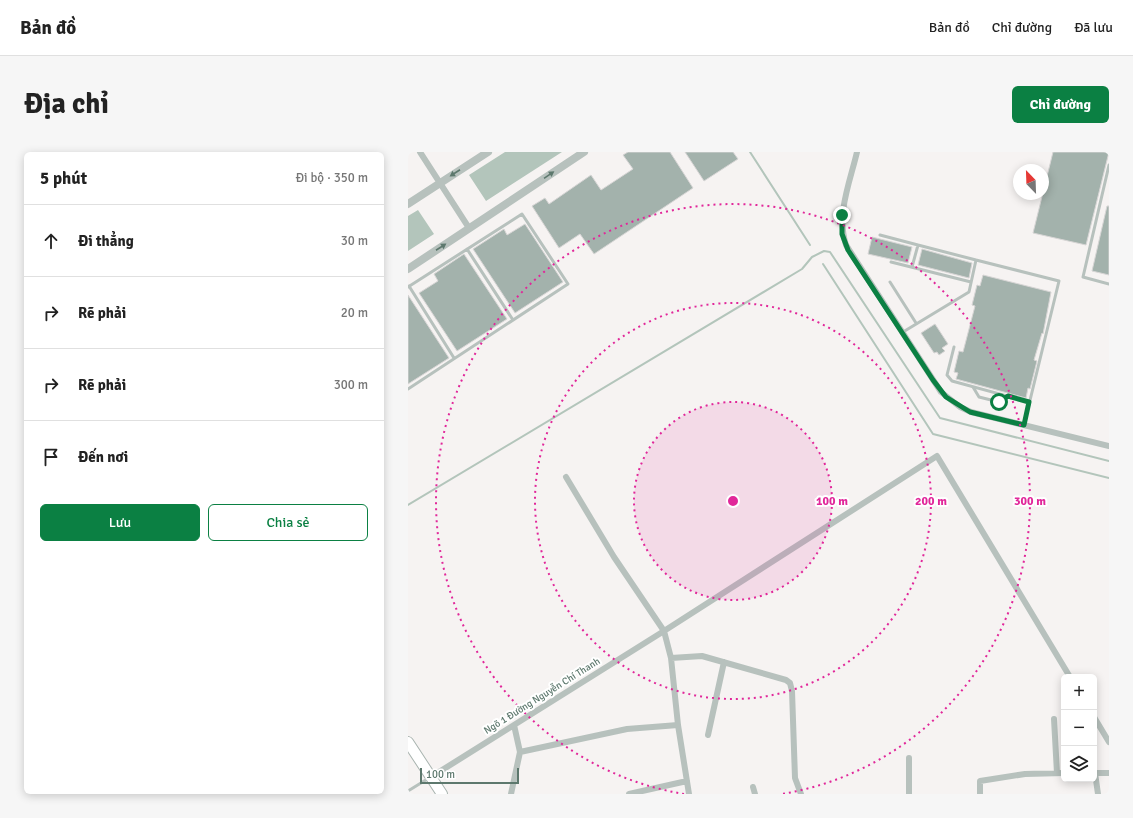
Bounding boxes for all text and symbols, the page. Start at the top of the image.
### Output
text: Bản đồ [20,16,76,40]
text: Bản đồ [929,19,970,36]
text: Chỉ đường [992,19,1052,36]
text: Đã lưu [1074,19,1113,36]
button: Chỉ đường [1012,86,1109,123]
text: Địa chỉ [24,87,109,121]
north arrow [1013,164,1049,200]
text: 5 phút [40,168,87,189]
text: Đi bộ · 350 m [295,170,368,186]
one-way arrow [449,170,461,177]
one-way arrow [544,171,554,179]
route end [833,206,851,224]
icon: ahead [40,230,62,252]
text: Đi thẳng [78,232,134,250]
text: 30 m [341,233,368,249]
one-way arrow [435,243,446,251]
icon: right [40,302,62,324]
text: Rẽ phải [78,304,126,322]
text: 20 m [341,305,368,321]
icon: right [40,374,62,396]
text: Rẽ phải [78,376,126,394]
text: 300 m [334,377,368,393]
route start [990,393,1008,411]
icon: arrive [40,446,62,468]
text: Đến nơi [78,448,128,466]
centre of rings [726,494,740,508]
text: 100 m [816,494,848,509]
text: 200 m [915,494,947,509]
text: 300 m [1014,494,1046,509]
button: Lưu [40,504,200,541]
button: Chia sẻ [208,504,368,541]
street label: Ngõ 1 Đường Nguyễn Chí Thanh [482,655,602,737]
map controls [1061,674,1097,782]
button: + [1061,674,1097,710]
button: − [1061,710,1097,746]
button: layers [1061,746,1097,782]
scale bar [420,766,519,785]
text: 100 m [426,768,455,781]

